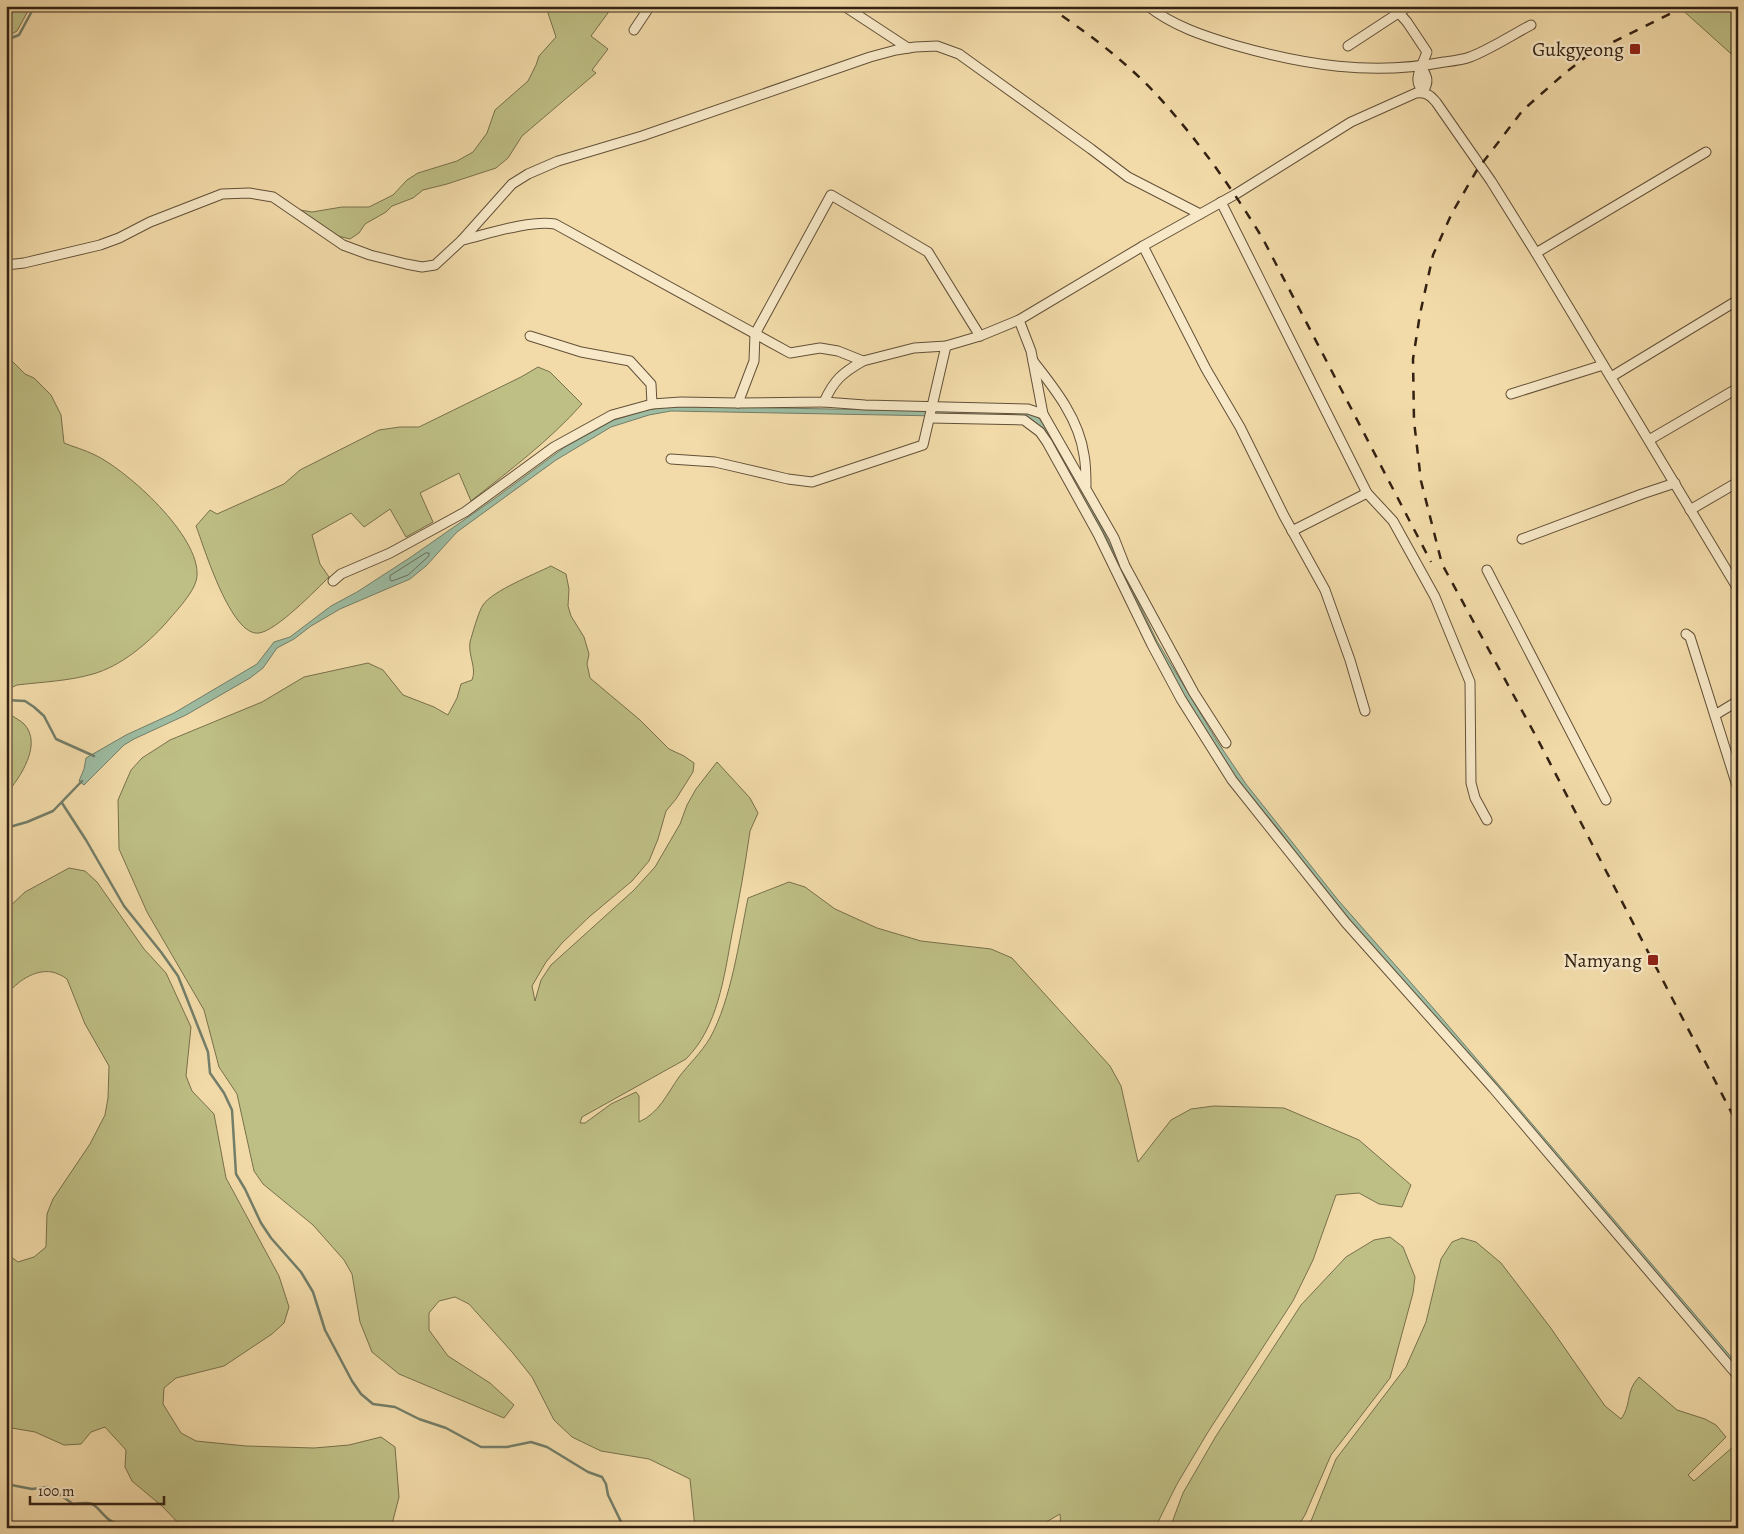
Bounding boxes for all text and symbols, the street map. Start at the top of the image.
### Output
place label: Gukgyeong [1532,36,1624,63]
marker: Gukgyeong [1628,42,1642,56]
place label: Namyang [1564,947,1642,974]
marker: Namyang [1646,953,1660,967]
scale bar [30,1474,164,1506]
text: 100 m [38,1481,75,1501]

